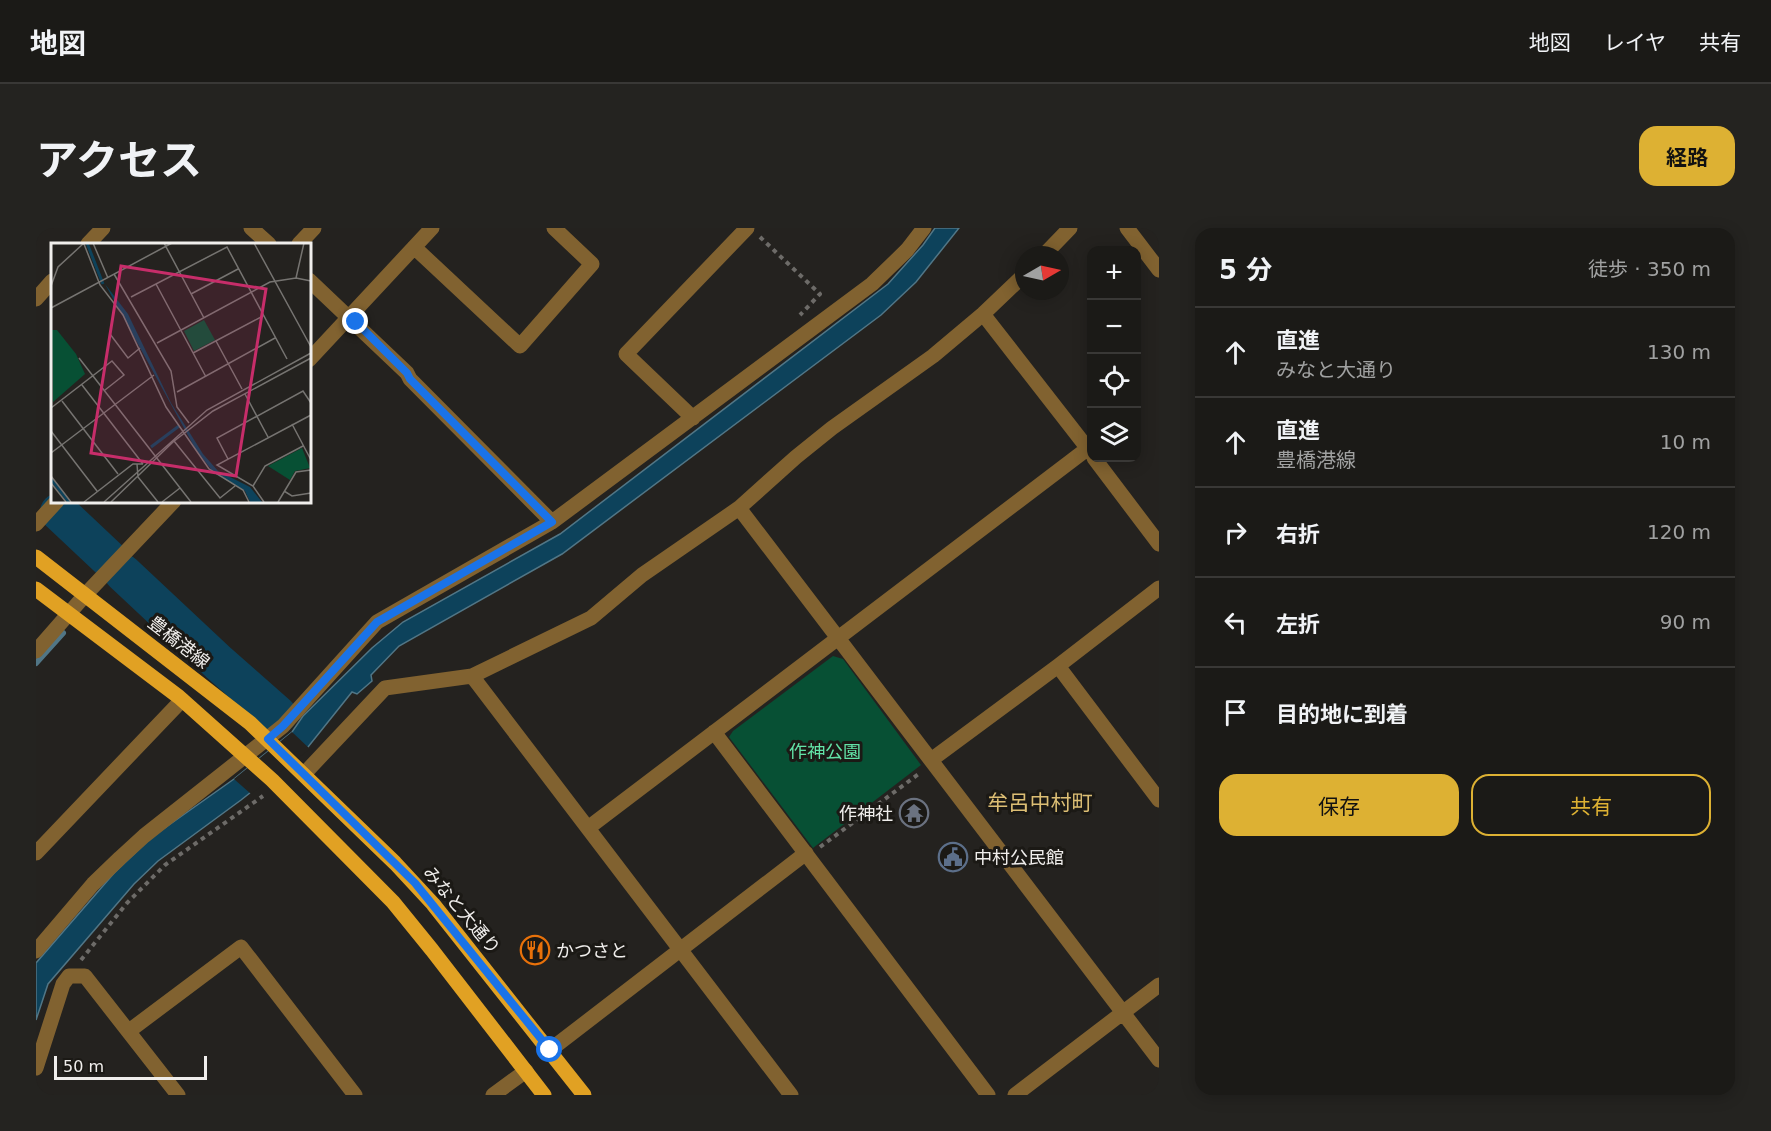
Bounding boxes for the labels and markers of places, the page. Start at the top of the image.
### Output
temple icon: 作神社 [898,797,930,829]
place label: 作神社 [839,803,893,824]
public building icon: 中村公民館 [937,841,969,873]
place label: 中村公民館 [974,847,1064,868]
restaurant icon: かつさと [519,934,551,966]
place label: かつさと [556,940,628,961]

